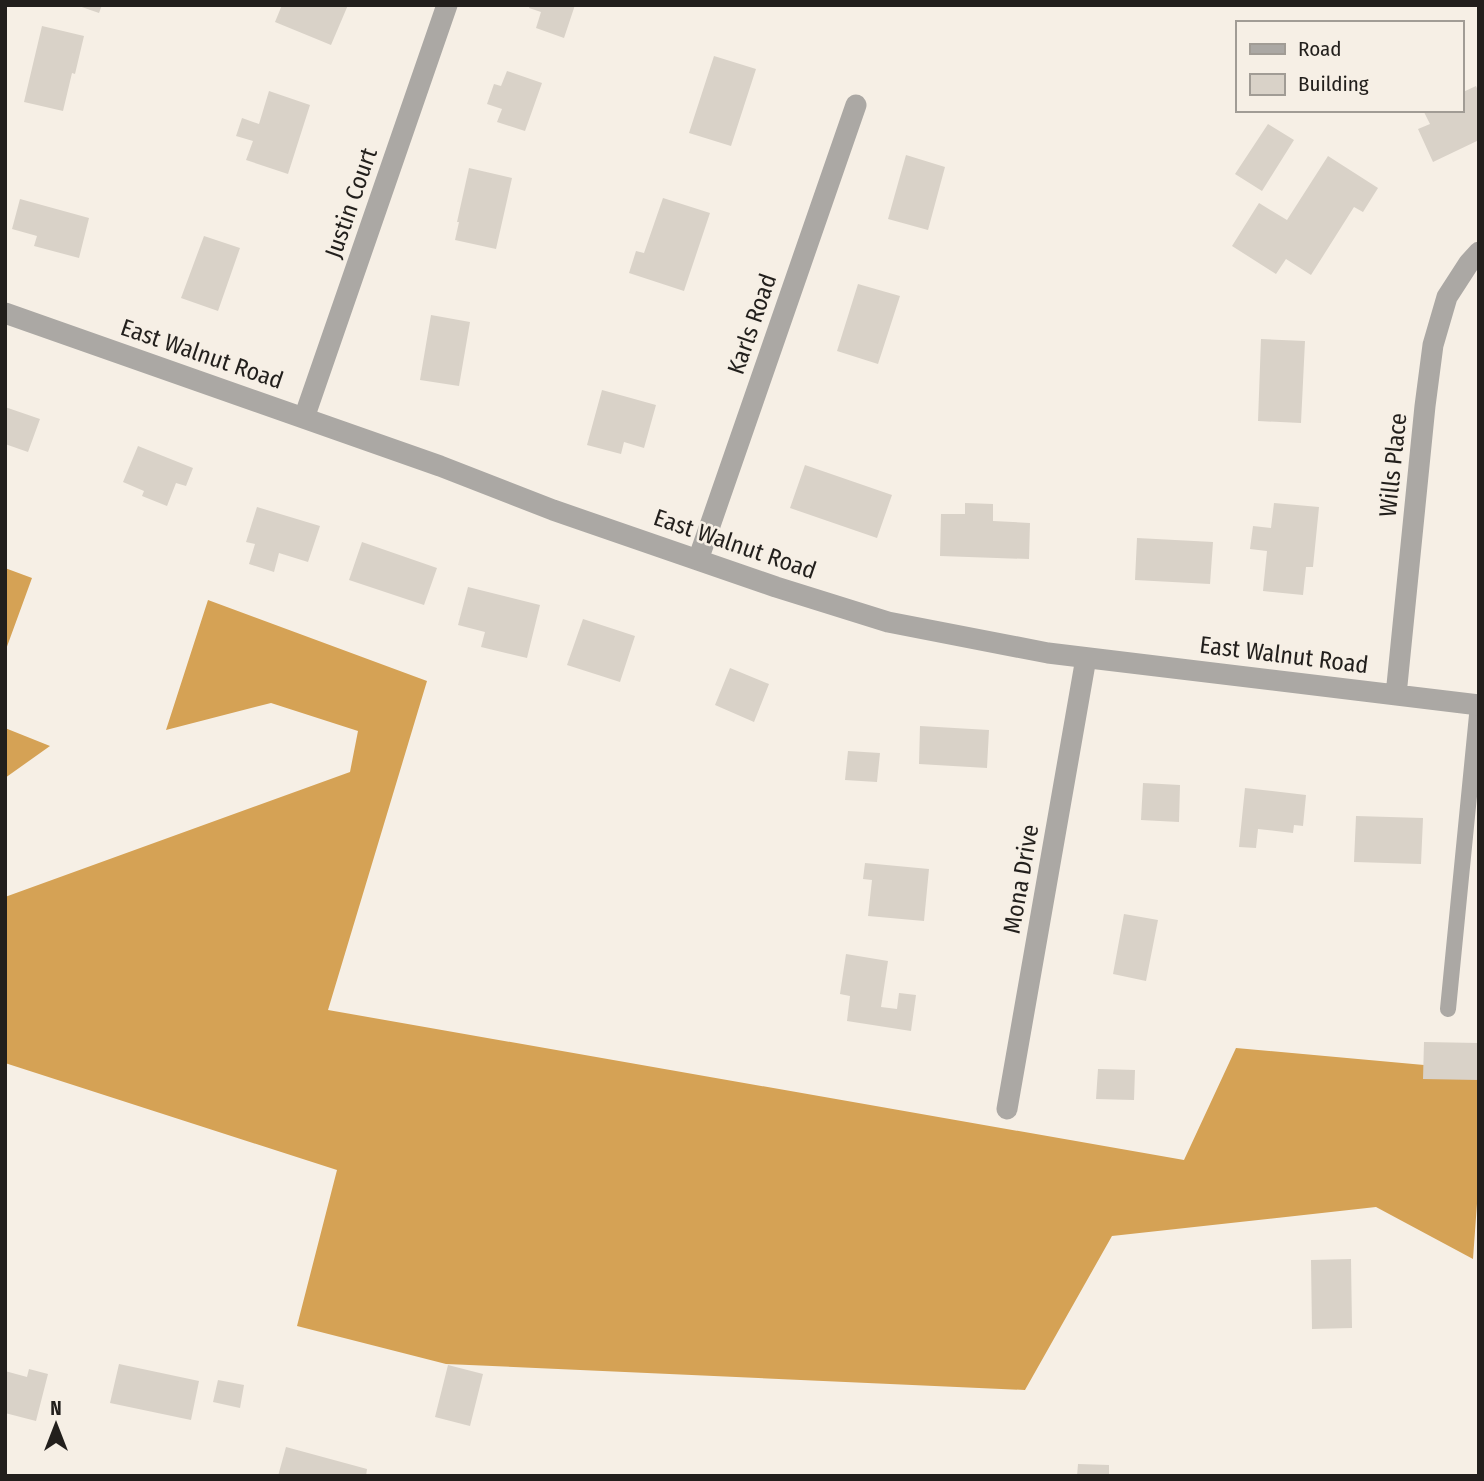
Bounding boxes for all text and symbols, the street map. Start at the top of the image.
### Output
legend [1236,21,1463,112]
text: Road [1298,36,1342,62]
text: Building [1298,71,1369,97]
street label: Justin Court [319,144,383,262]
street label: Karls Road [722,270,782,378]
street label: East Walnut Road [117,313,287,395]
street label: Wills Place [1374,412,1412,518]
street label: East Walnut Road [650,503,820,585]
street label: East Walnut Road [1198,631,1370,679]
street label: Mona Drive [998,822,1044,936]
north arrow [21,1390,91,1460]
text: N [50,1397,62,1420]

